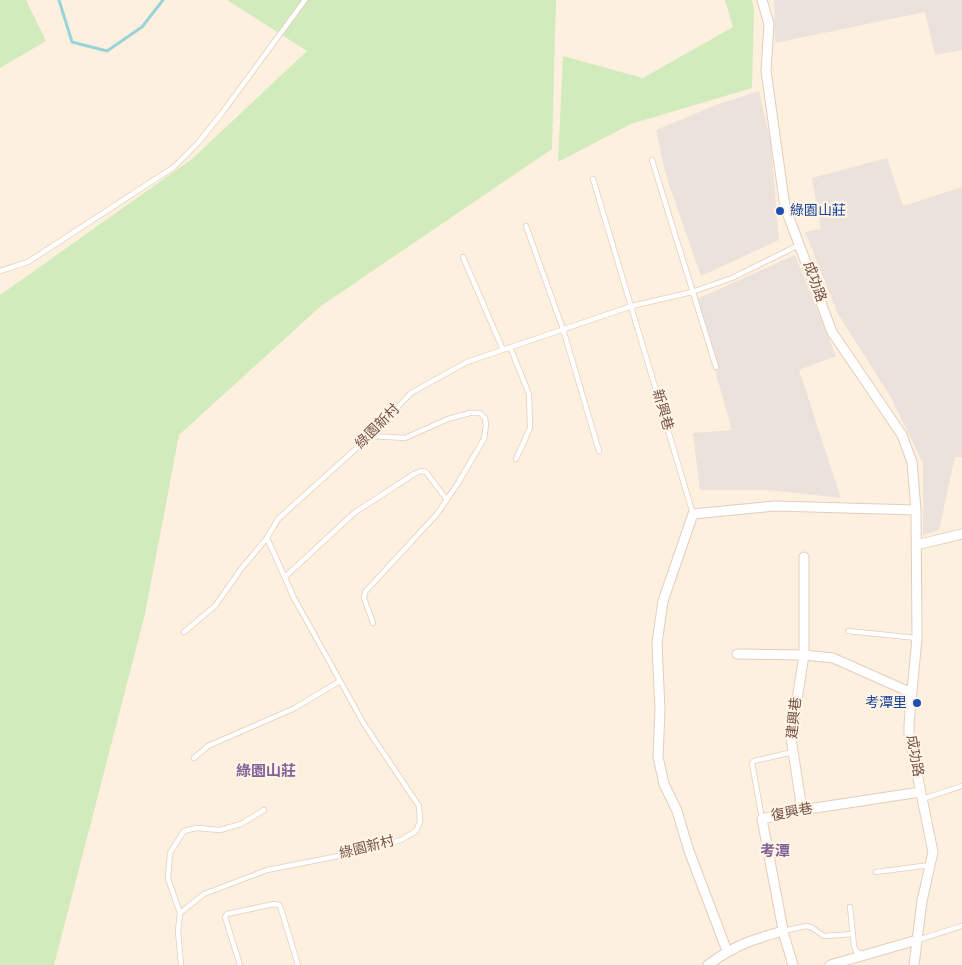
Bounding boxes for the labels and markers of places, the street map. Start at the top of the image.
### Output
place label: 綠園山莊 [790,203,846,219]
marker: 綠園山莊 [774,205,786,217]
place label: 考潭里 [865,695,907,711]
marker: 考潭里 [911,697,923,709]

